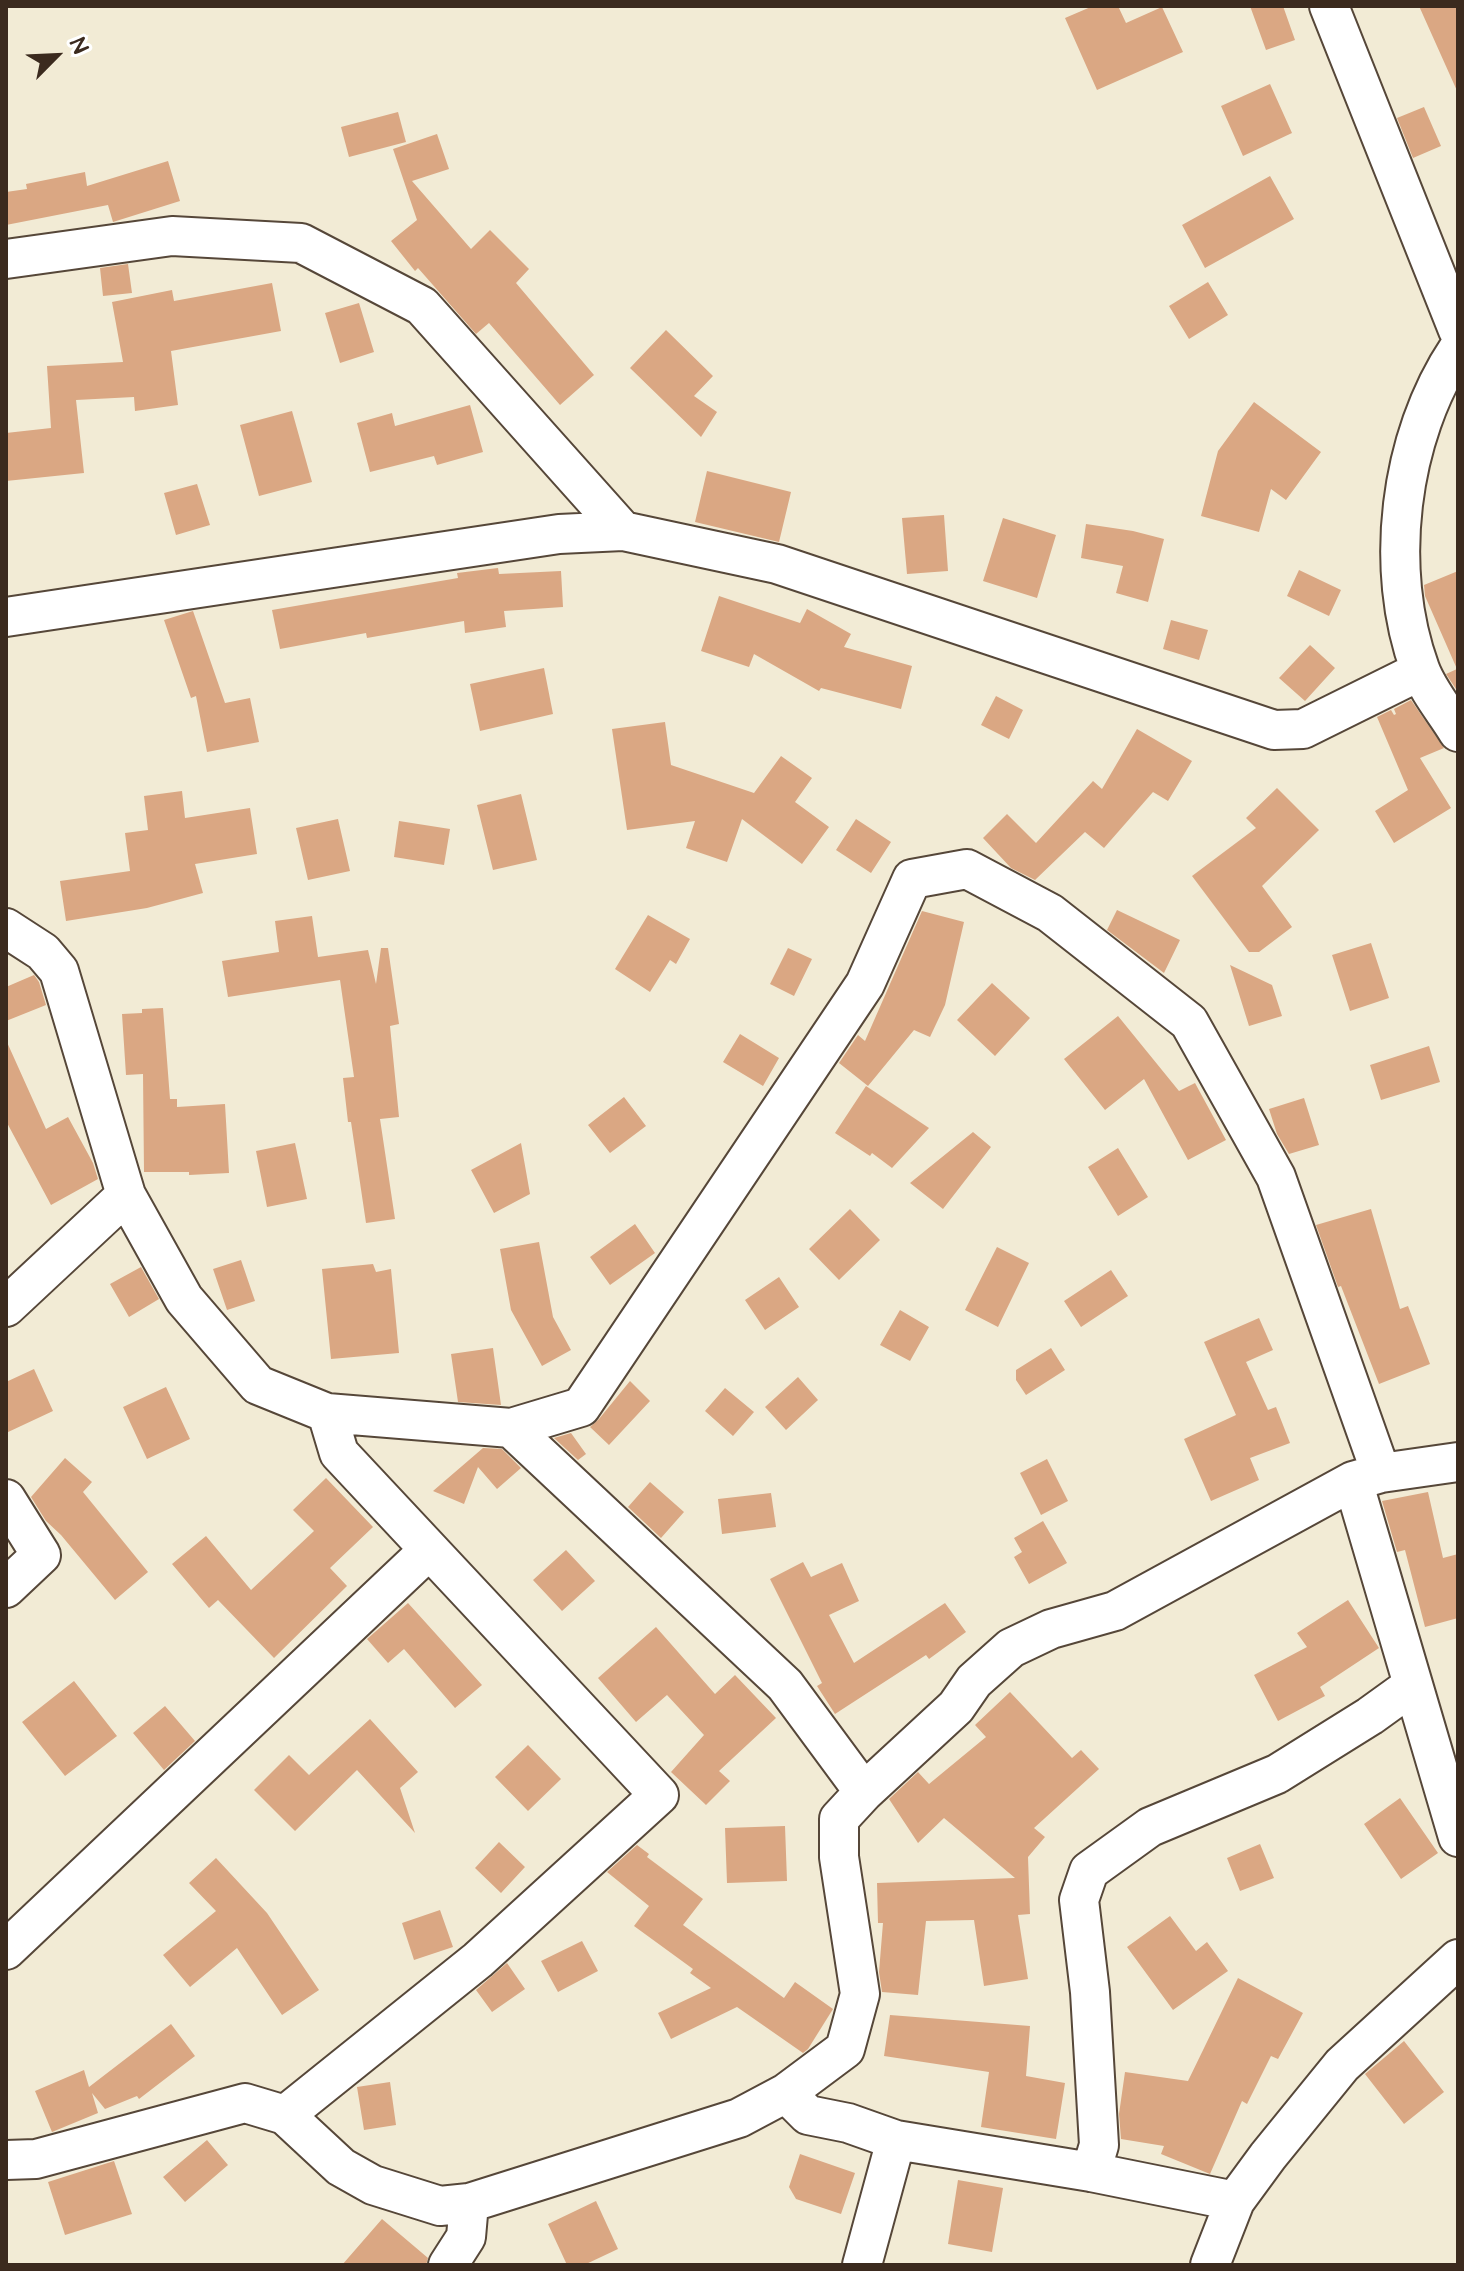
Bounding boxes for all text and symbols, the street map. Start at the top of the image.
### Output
north arrow [16,16,96,96]
text: N [61,33,95,59]

